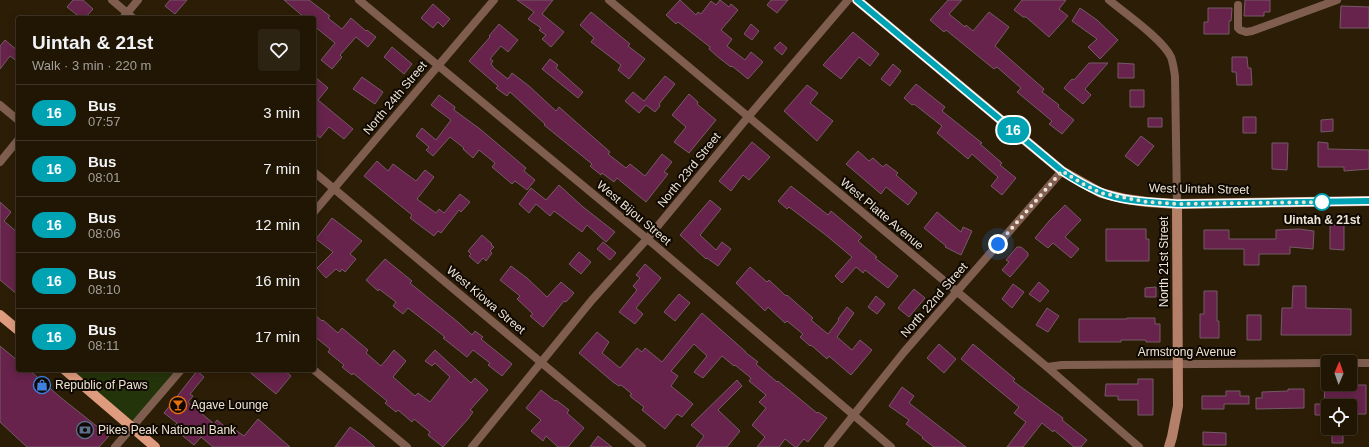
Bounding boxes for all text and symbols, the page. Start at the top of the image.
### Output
button: heart [258,29,300,71]
text: Uintah & 21st [32,32,153,53]
text: Walk · 3 min · 220 m [32,58,151,73]
street label: North 24th Street [360,58,430,138]
text: Bus [88,97,116,114]
text: 3 min [263,104,300,121]
text: 16 [46,105,62,121]
text: 07:57 [88,114,121,129]
line badge: 16 [995,117,1031,143]
text: 16 [1005,122,1021,138]
street label: North 23rd Street [655,129,724,210]
text: Bus [88,153,116,170]
text: 7 min [263,160,300,177]
text: 16 [46,161,62,177]
text: 08:01 [88,170,121,185]
street label: West Platte Avenue [838,175,927,253]
street label: West Bijou Street [594,178,674,249]
street label: West Uintah Street [1149,181,1250,197]
marker: Uintah & 21st [1313,193,1331,211]
text: Bus [88,209,116,226]
place label: Uintah & 21st [1284,213,1360,227]
text: 12 min [255,216,300,233]
street label: North 21st Street [1157,216,1171,307]
text: 16 [46,217,62,233]
text: 08:06 [88,226,121,241]
your location [988,234,1008,254]
street label: North 22nd Street [898,259,971,340]
street label: West Kiowa Street [444,263,529,337]
text: Bus [88,265,116,282]
text: 16 min [255,272,300,289]
text: 16 [46,273,62,289]
text: 08:10 [88,282,121,297]
text: Bus [88,321,116,338]
text: 17 min [255,328,300,345]
text: 16 [46,329,62,345]
text: 08:11 [88,338,120,353]
street label: Armstrong Avenue [1138,345,1237,359]
north arrow [1321,355,1357,391]
map controls [1321,355,1357,435]
shop icon: Republic of Paws [32,375,52,395]
place label: Republic of Paws [55,378,148,392]
bar icon: Agave Lounge [168,395,188,415]
place label: Agave Lounge [191,398,269,412]
button: locate [1321,399,1357,435]
bank icon: Pikes Peak National Bank [75,420,95,440]
place label: Pikes Peak National Bank [98,423,237,437]

